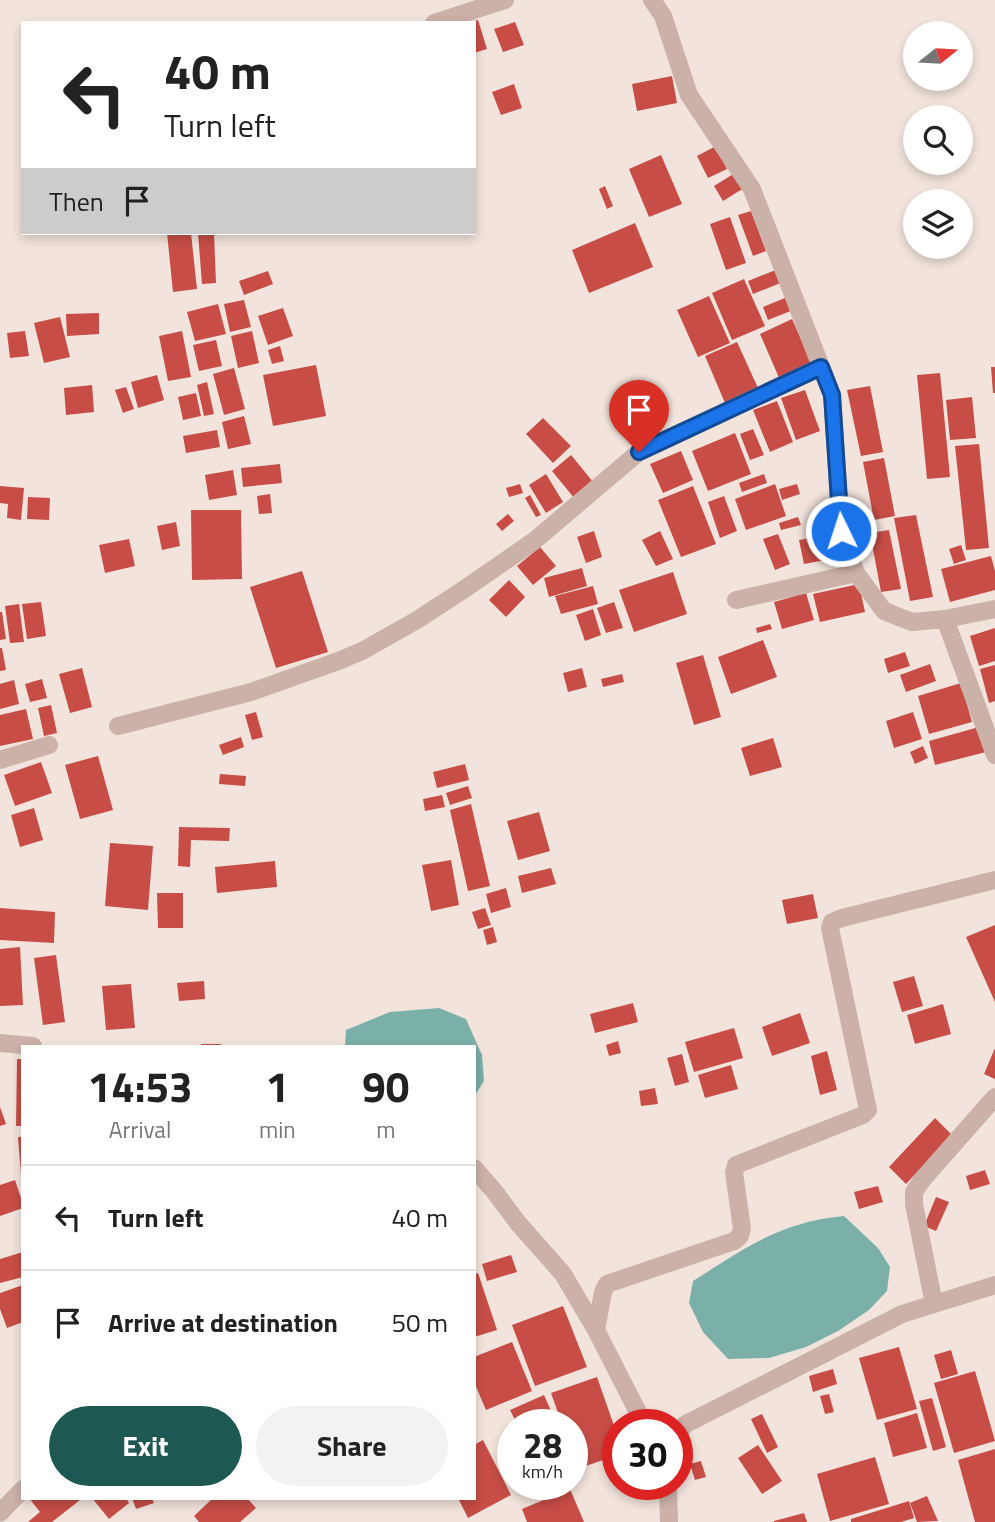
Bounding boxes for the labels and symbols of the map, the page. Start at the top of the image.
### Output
north arrow [903,21,973,91]
pin [609,380,669,452]
position arrow [804,494,878,568]
speed limit sign: 30 [602,1409,693,1500]

